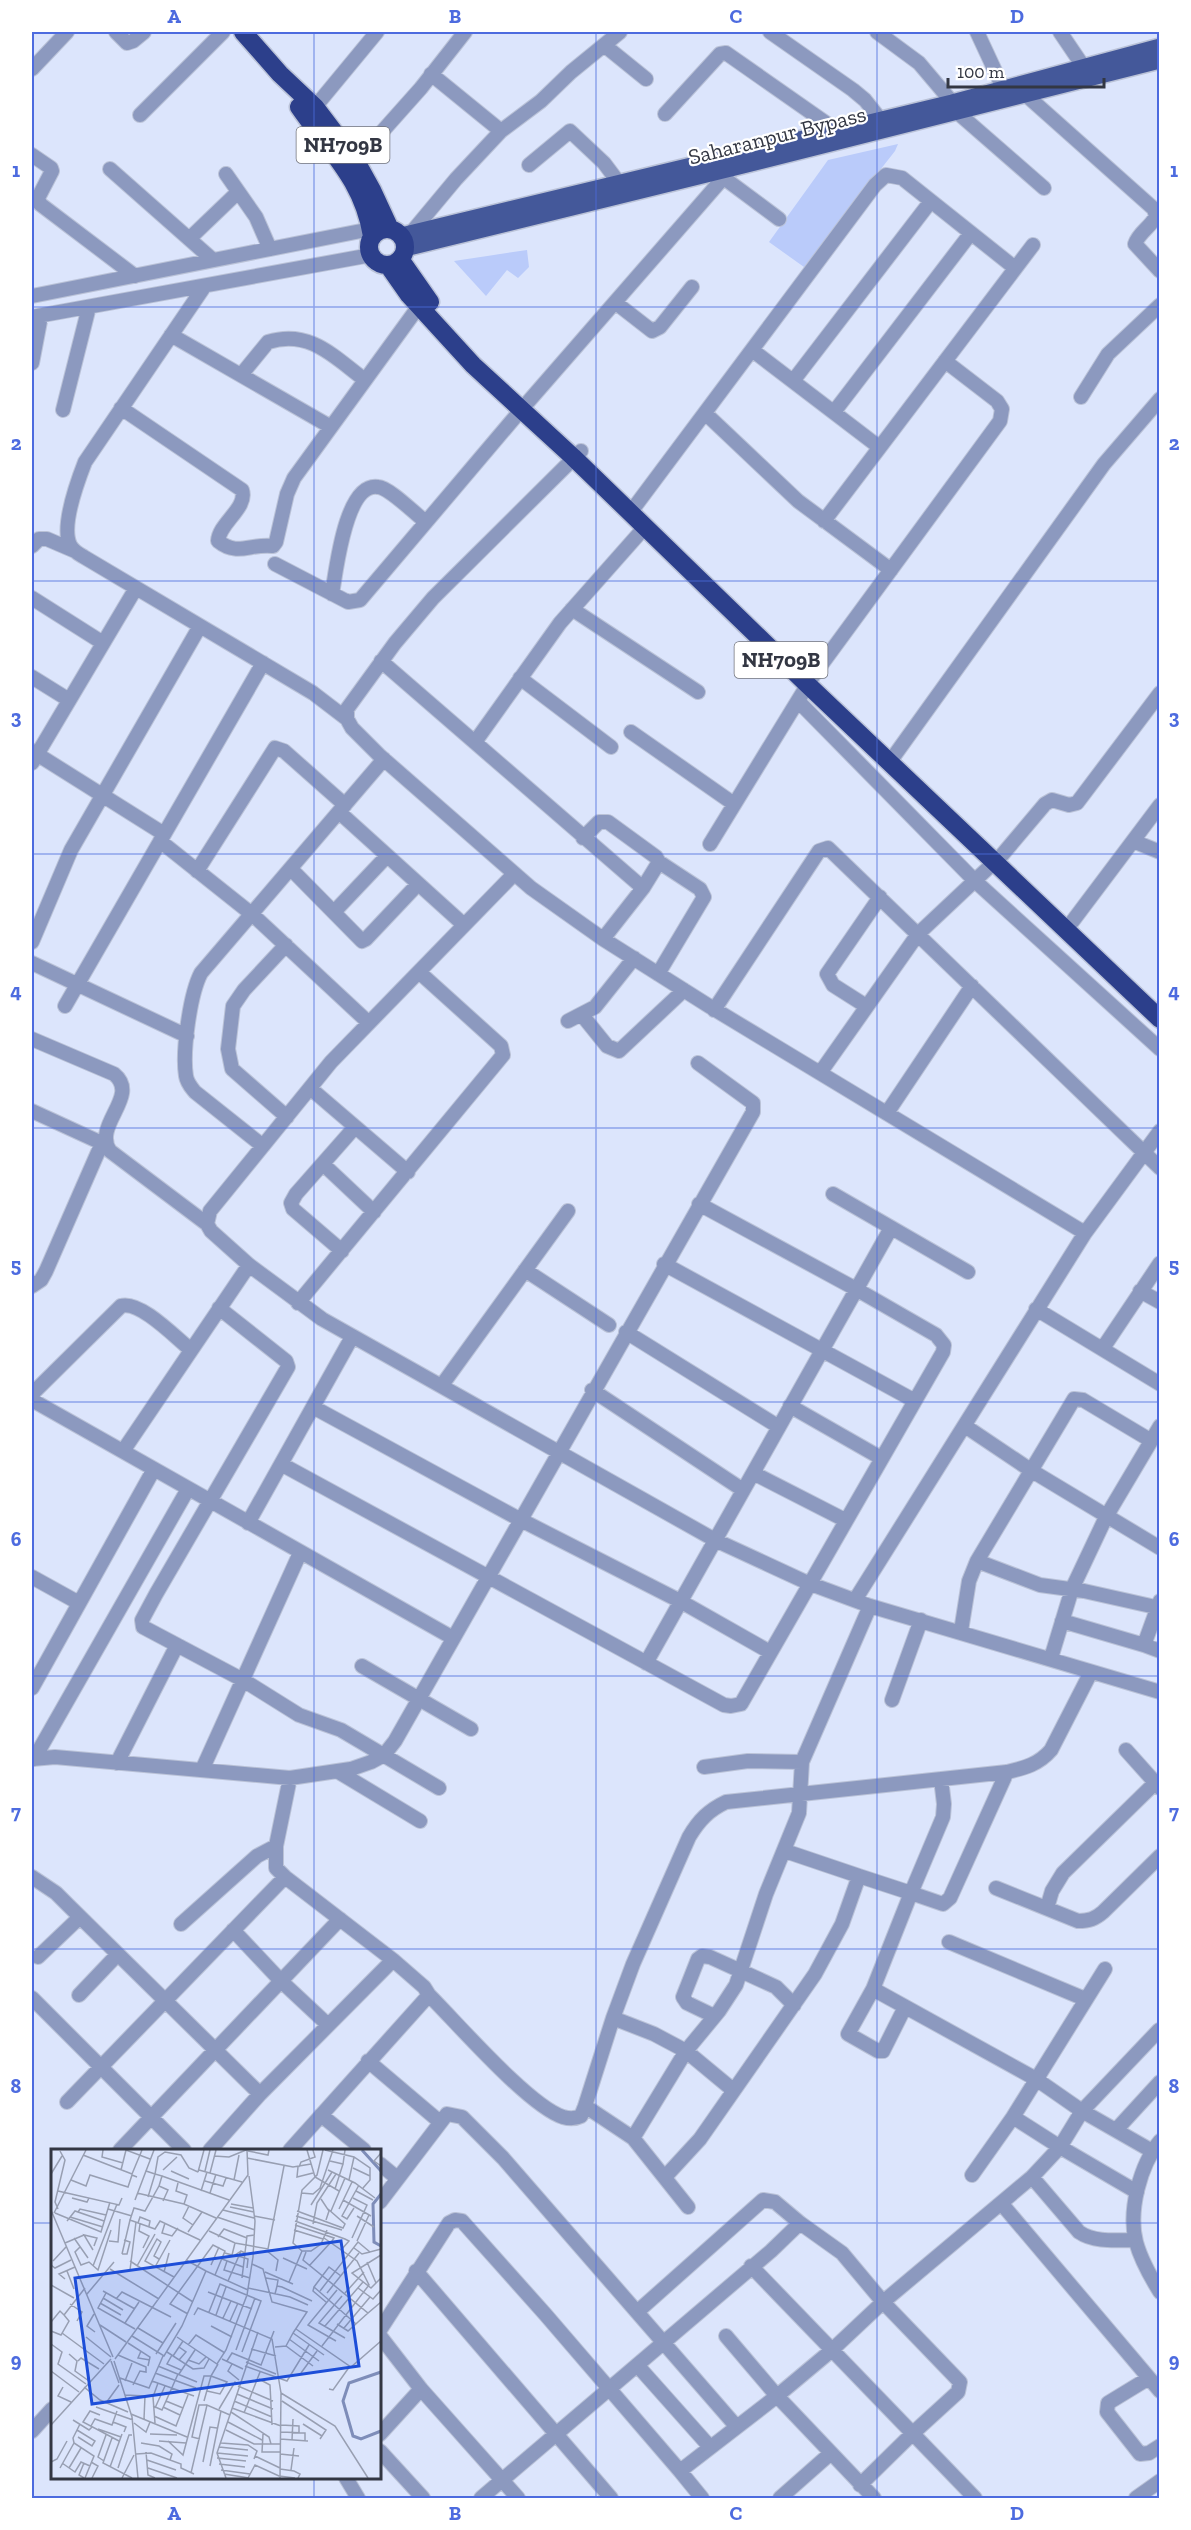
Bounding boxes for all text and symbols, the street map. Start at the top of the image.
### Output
text: A [167,4,181,28]
text: B [449,4,461,28]
text: C [730,4,743,28]
text: D [1010,4,1024,28]
scale bar [948,51,1104,89]
text: 100 m [957,61,1005,83]
street label: Saharanpur Bypass [685,100,869,171]
road number: NH709B [296,127,389,163]
text: 1 [12,158,20,182]
text: 1 [1170,158,1178,182]
text: 2 [11,431,22,455]
text: 2 [1169,431,1180,455]
road number: NH709B [734,642,828,678]
text: 3 [11,705,22,729]
text: 3 [1169,705,1180,729]
text: 4 [10,979,22,1003]
text: 4 [1168,979,1180,1003]
text: 5 [11,1253,21,1277]
text: 5 [1169,1253,1179,1277]
text: 6 [11,1527,22,1551]
text: 6 [1169,1527,1180,1551]
text: 7 [11,1800,21,1824]
text: 7 [1169,1800,1179,1824]
text: 8 [11,2074,22,2098]
text: 8 [1169,2074,1180,2098]
inset map [51,2149,381,2479]
text: 9 [11,2348,22,2372]
text: 9 [1169,2348,1180,2372]
text: A [167,2501,181,2525]
text: B [449,2501,461,2525]
text: C [730,2501,743,2525]
text: D [1010,2501,1024,2525]

